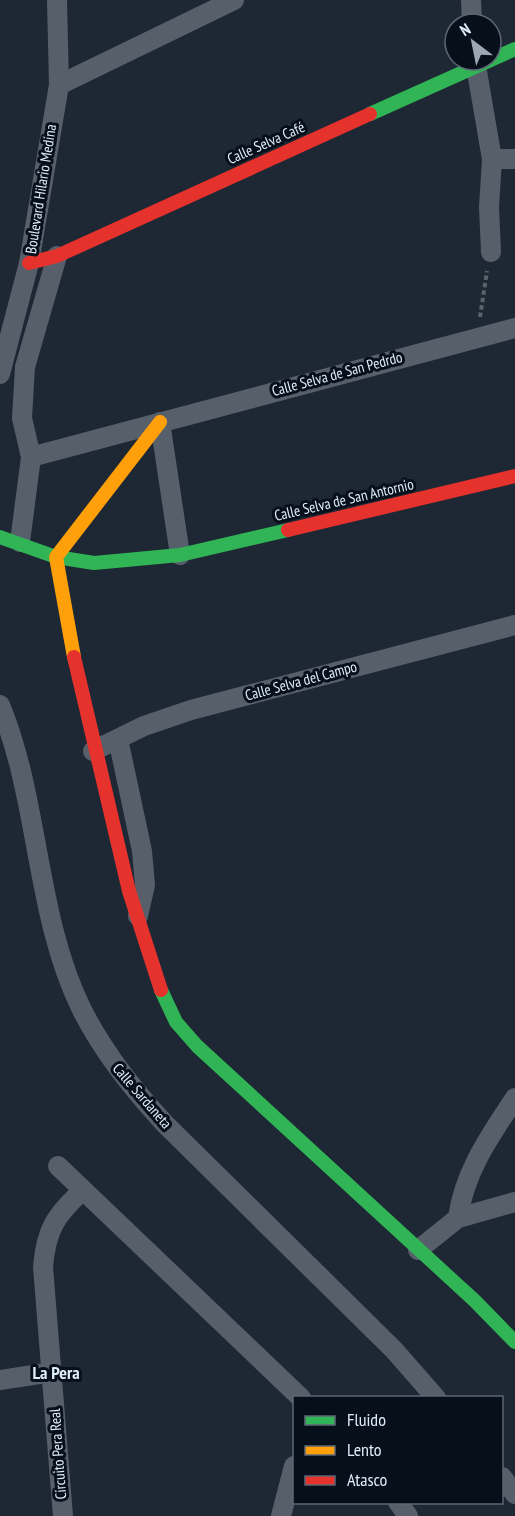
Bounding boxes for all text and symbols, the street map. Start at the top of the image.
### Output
north arrow [443,12,503,72]
text: N [456,19,474,40]
street label: Calle Selva Café [224,117,307,168]
street label: Boulevard Hilario Medina [21,123,60,255]
street label: Calle Selva de San Pedrdo [270,347,404,400]
street label: Calle Selva de San Antornio [272,474,415,525]
street label: Calle Selva del Campo [243,656,359,705]
street label: Calle Sardaneta [109,1059,176,1132]
district label: La Pera [32,1361,80,1384]
legend [293,1396,503,1504]
street label: Circuito Pera Real [45,1407,70,1500]
text: Fluido [347,1408,386,1431]
text: Lento [347,1438,382,1461]
text: Atasco [347,1468,388,1491]

